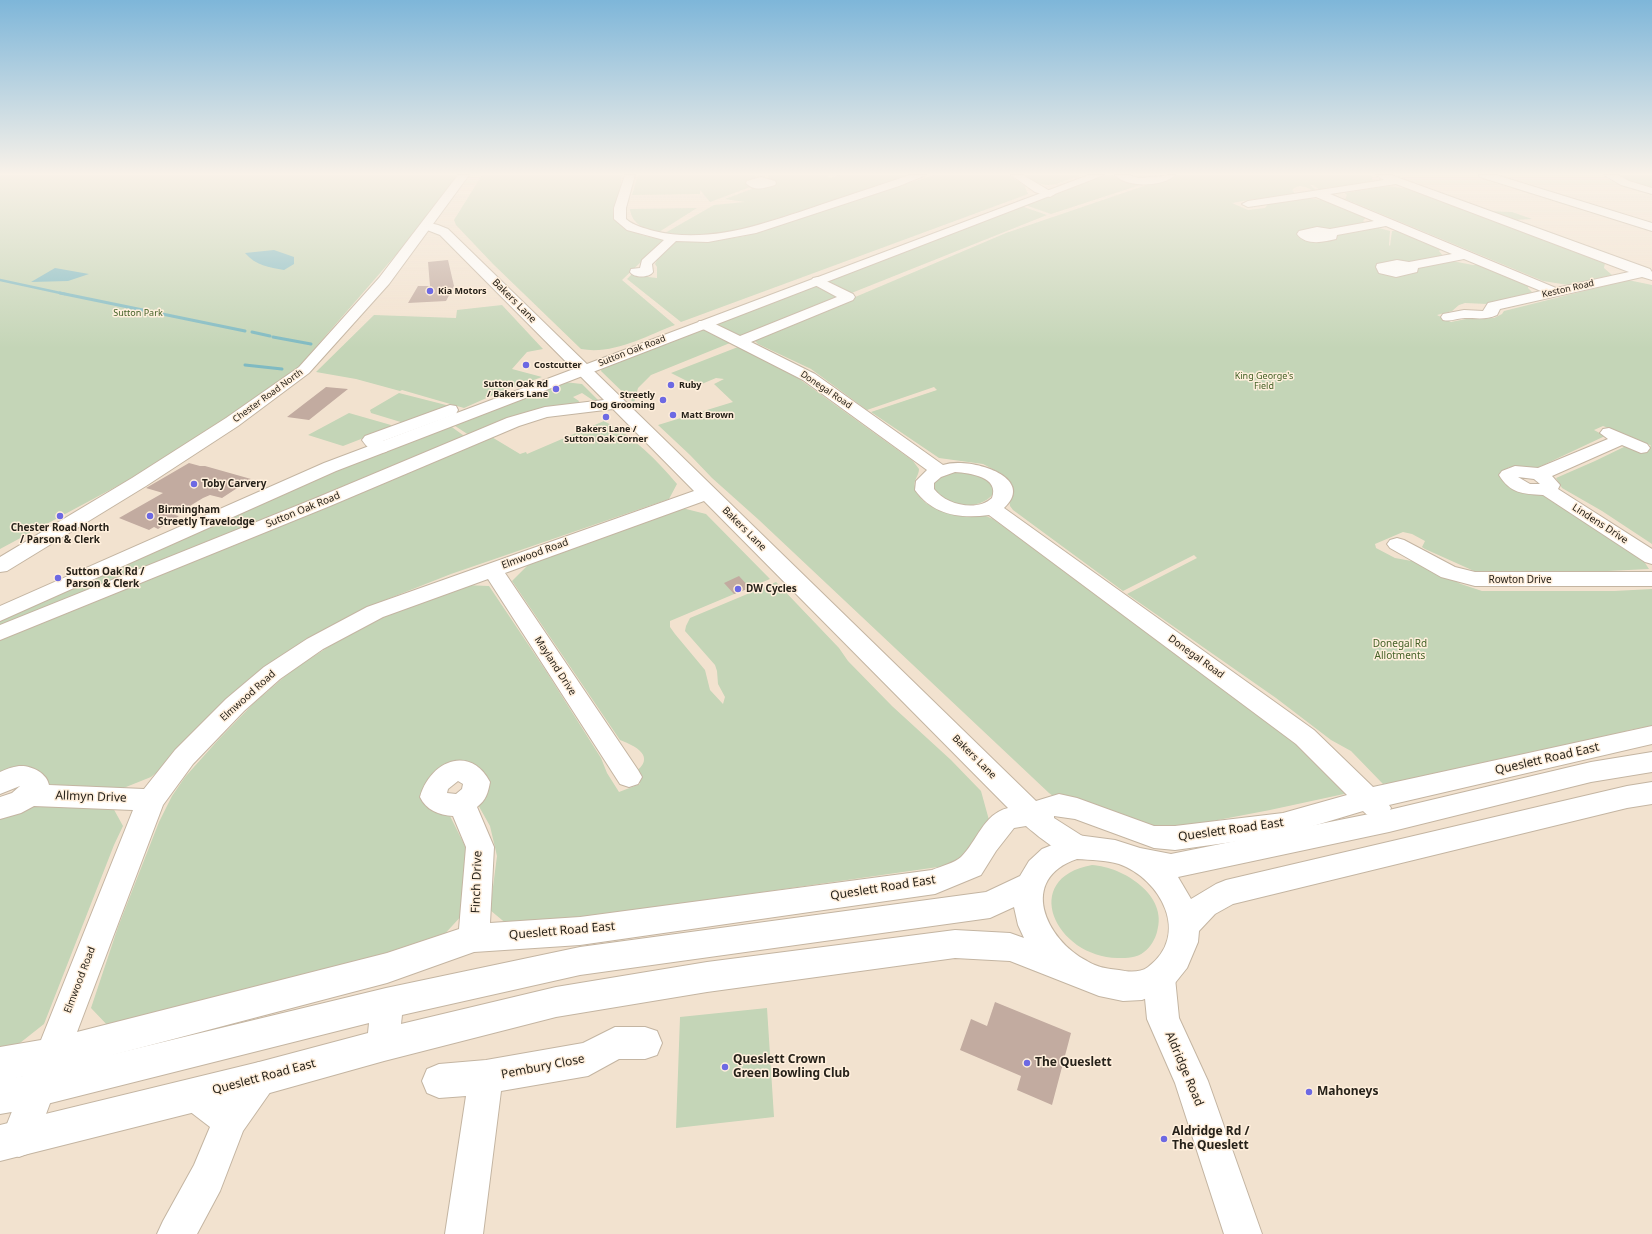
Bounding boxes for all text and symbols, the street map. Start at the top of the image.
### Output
street label: Bakers Lane [490,277,538,325]
street label: Keston Road [1541,278,1595,300]
marker: Kia Motors [425,286,435,296]
place label: Kia Motors [438,286,487,296]
park label: Sutton Park [113,308,163,318]
street label: Sutton Oak Road [597,333,667,369]
marker: Costcutter [521,360,531,370]
place label: Costcutter [534,360,582,370]
street label: Chester Road North [231,367,305,425]
street label: Donegal Road [798,369,854,411]
park label: King George's Field [1235,371,1293,392]
place label: Sutton Oak Rd / Bakers Lane [484,379,548,400]
marker: Ruby [666,380,676,390]
place label: Ruby [679,380,701,390]
marker: Sutton Oak Rd / Bakers Lane [551,384,561,394]
place label: Streetly Dog Grooming [590,390,655,411]
marker: Streetly Dog Grooming [658,395,668,405]
marker: Matt Brown [668,410,678,420]
place label: Matt Brown [681,410,734,420]
marker: Bakers Lane / Sutton Oak Corner [601,412,611,422]
place label: Bakers Lane / Sutton Oak Corner [564,424,648,445]
place label: Toby Carvery [202,478,266,490]
marker: Toby Carvery [189,479,199,489]
street label: Sutton Oak Road [264,490,342,530]
street label: Lindens Drive [1570,502,1630,546]
place label: Birmingham Streetly Travelodge [158,504,255,528]
street label: Bakers Lane [720,505,768,553]
marker: Chester Road North / Parson & Clerk [55,511,65,521]
marker: Birmingham Streetly Travelodge [145,511,155,521]
place label: Chester Road North / Parson & Clerk [11,522,109,546]
street label: Elmwood Road [500,536,570,572]
place label: Sutton Oak Rd / Parson & Clerk [66,566,144,590]
marker: Sutton Oak Rd / Parson & Clerk [53,573,63,583]
street label: Rowton Drive [1488,574,1552,586]
place label: DW Cycles [746,583,797,595]
marker: DW Cycles [733,584,743,594]
street label: Donegal Road [1166,633,1226,681]
street label: Mayland Drive [532,634,578,698]
park label: Donegal Rd Allotments [1373,638,1427,662]
street label: Elmwood Road [218,668,278,724]
street label: Bakers Lane [950,733,998,781]
street label: Queslett Road East [1494,740,1600,778]
street label: Allmyn Drive [55,789,127,805]
street label: Queslett Road East [1177,815,1285,845]
street label: Finch Drive [469,850,485,914]
street label: Queslett Road East [829,873,937,903]
street label: Queslett Road East [508,919,616,943]
street label: Elmwood Road [62,945,98,1015]
street label: Aldridge Road [1162,1030,1206,1108]
street label: Pembury Close [500,1052,586,1082]
place label: Queslett Crown Green Bowling Club [733,1053,850,1081]
street label: Queslett Road East [211,1056,317,1098]
place label: The Queslett [1035,1056,1112,1070]
marker: The Queslett [1022,1058,1032,1068]
marker: Queslett Crown Green Bowling Club [720,1062,730,1072]
place label: Mahoneys [1317,1085,1378,1099]
marker: Mahoneys [1304,1087,1314,1097]
place label: Aldridge Rd / The Queslett [1172,1125,1249,1153]
marker: Aldridge Rd / The Queslett [1159,1134,1169,1144]

